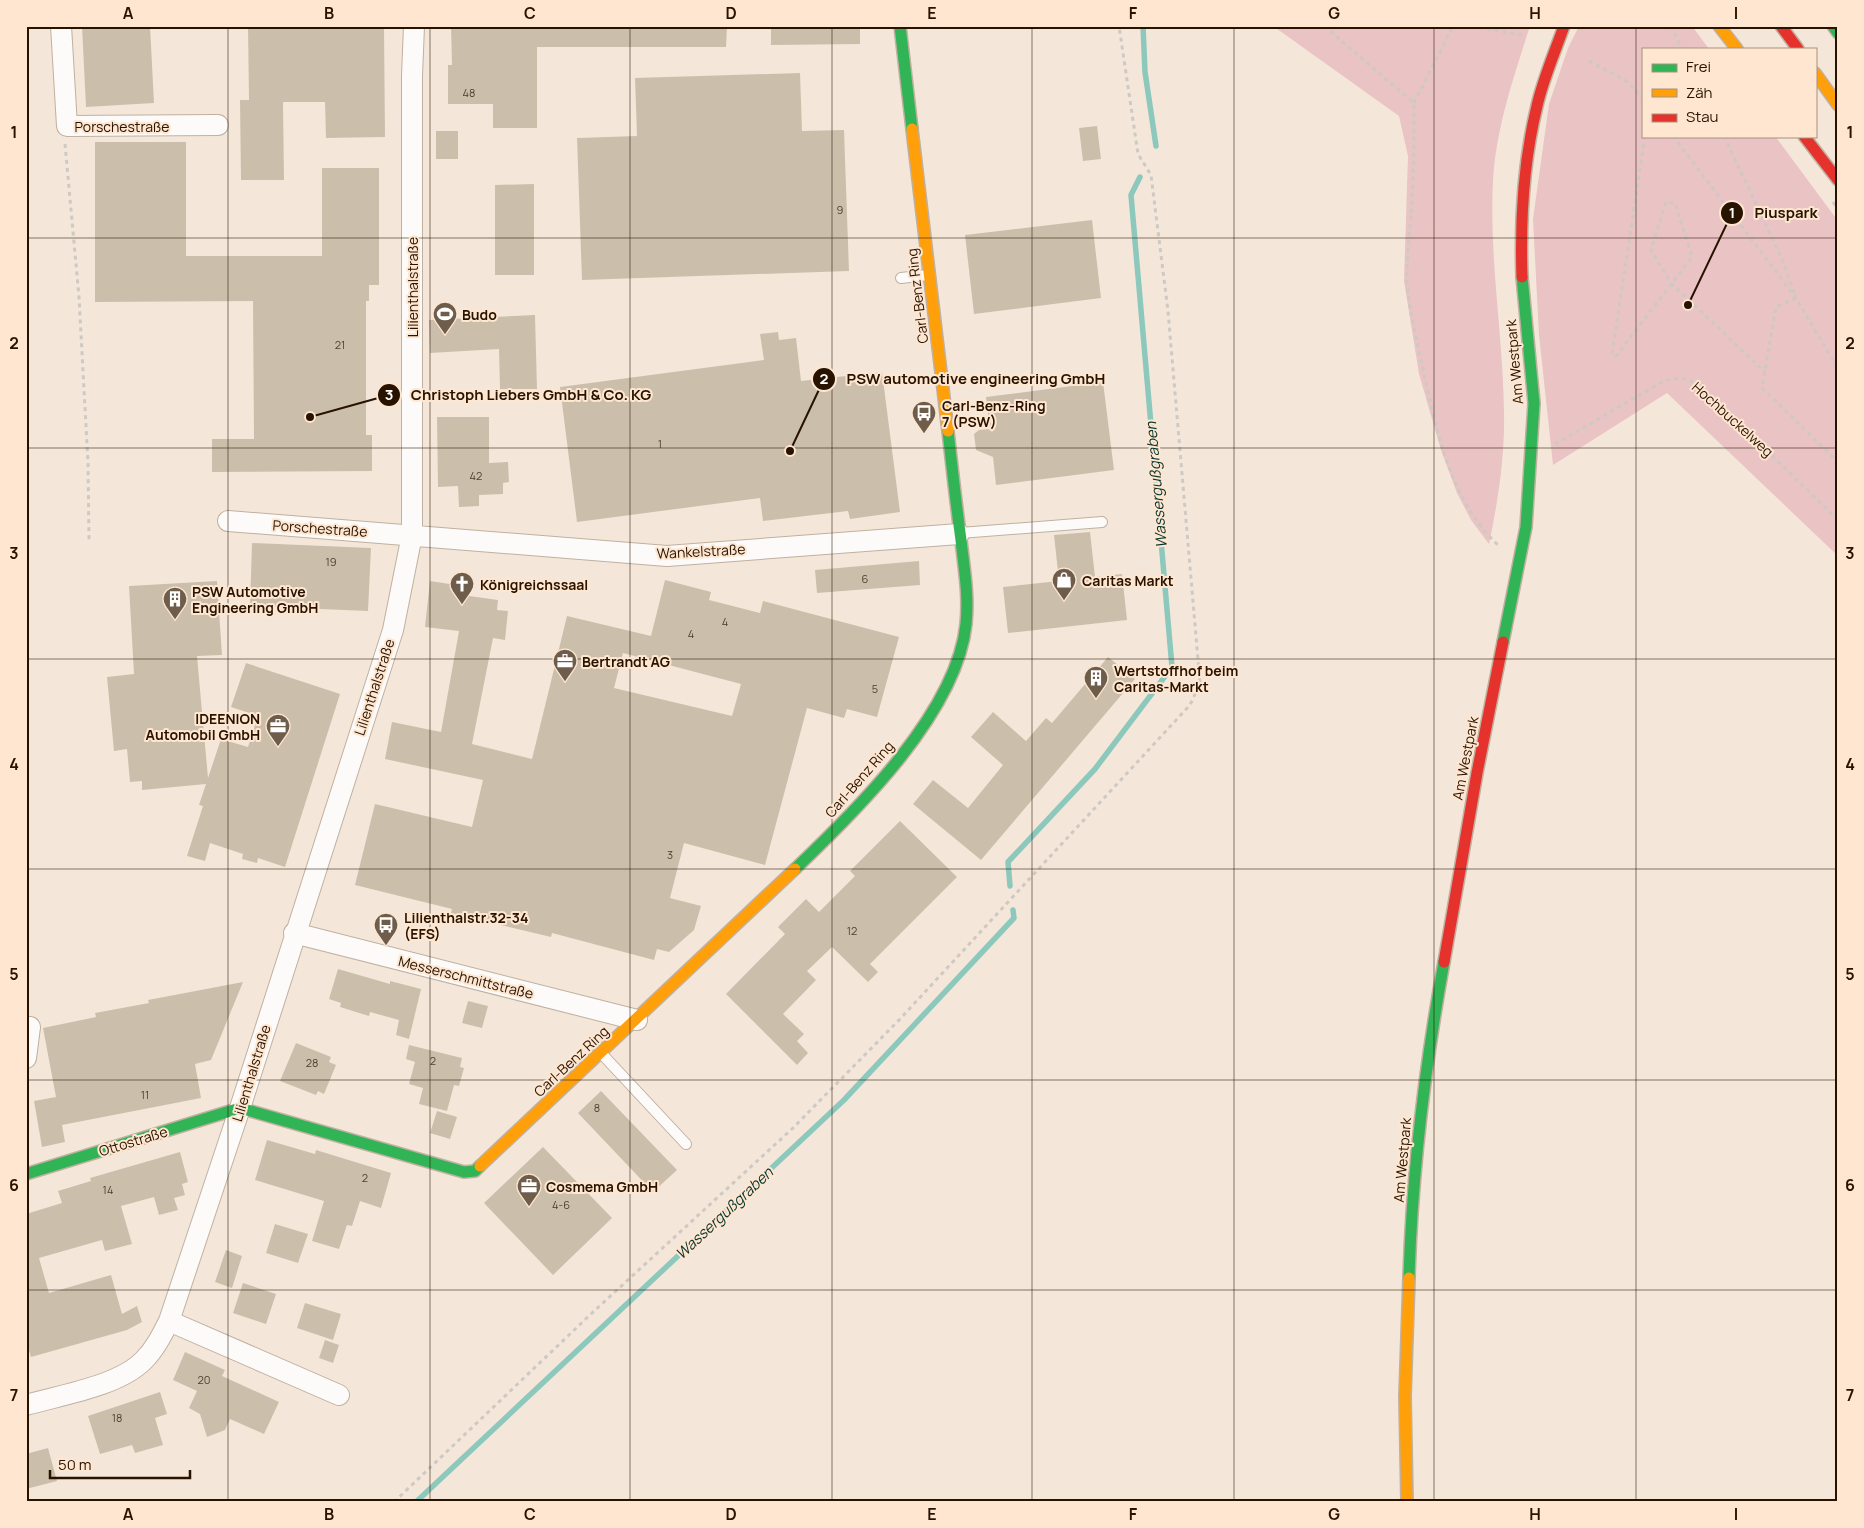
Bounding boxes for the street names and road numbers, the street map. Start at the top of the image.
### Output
street label: Porschestraße [74,117,170,136]
street label: Lilienthalstraße [403,237,422,337]
street label: Carl-Benz Ring [902,247,932,345]
street label: Am Westpark [1501,318,1527,405]
street label: Hochbuckelweg [1688,377,1778,461]
street label: Porschestraße [272,515,368,541]
street label: Wankelstraße [656,539,746,563]
street label: Lilienthalstraße [349,636,399,738]
street label: Am Westpark [1448,713,1483,802]
street label: Carl-Benz Ring [820,737,898,821]
street label: Messerschmittstraße [396,951,536,1003]
street label: Carl-Benz Ring [529,1021,613,1101]
street label: Lilienthalstraße [227,1022,275,1124]
street label: Am Westpark [1389,1116,1415,1203]
street label: Ottostraße [96,1122,170,1160]

